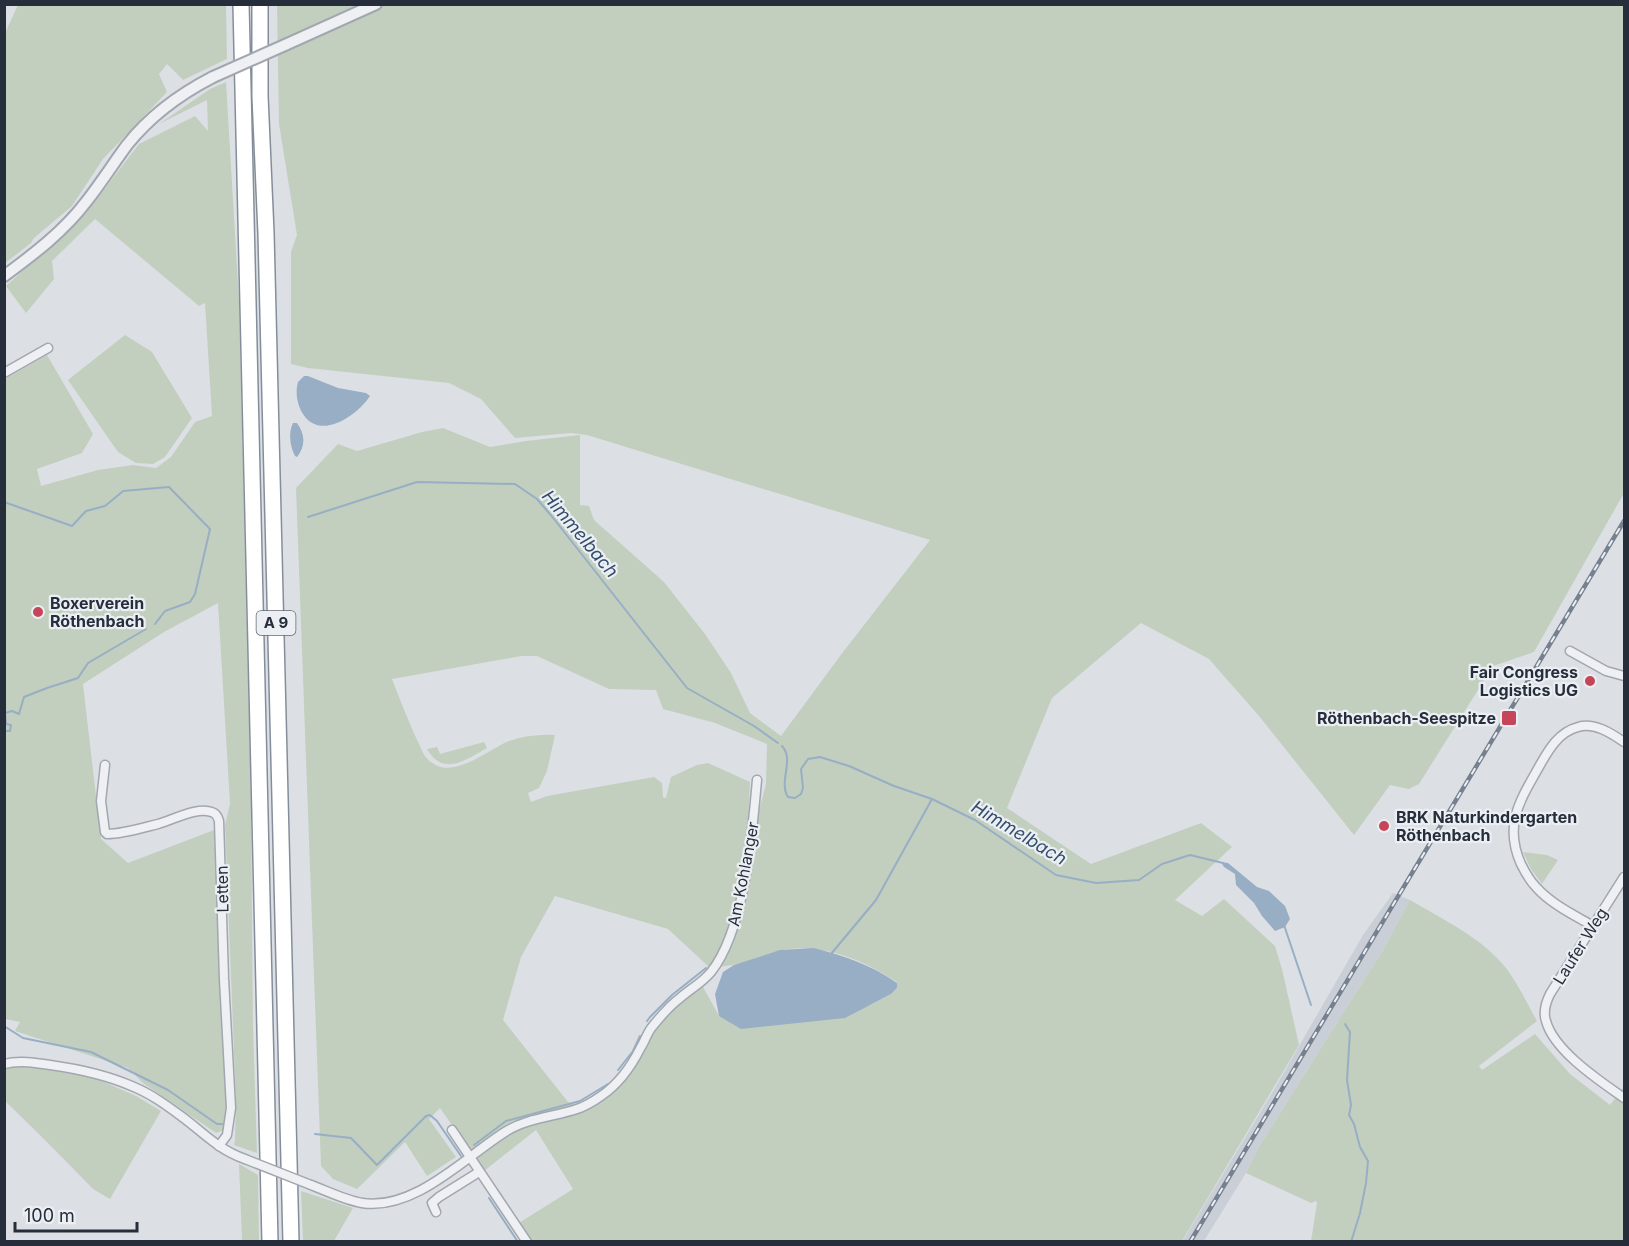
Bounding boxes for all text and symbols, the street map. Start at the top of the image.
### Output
water label: Himmelbach [538,486,623,581]
place label: Boxerverein Röthenbach [50,593,144,631]
marker: Boxerverein Röthenbach [31,605,45,619]
road number: A 9 [256,611,296,635]
place label: Fair Congress Logistics UG [1470,662,1578,700]
marker: Fair Congress Logistics UG [1583,674,1597,688]
place label: Röthenbach-Seespitze [1317,708,1496,728]
marker: Röthenbach-Seespitze [1500,709,1518,727]
water label: Himmelbach [968,796,1071,869]
place label: BRK Naturkindergarten Röthenbach [1396,807,1577,845]
marker: BRK Naturkindergarten Röthenbach [1377,819,1391,833]
street label: Am Kohlanger [723,820,763,928]
street label: Letten [212,865,232,913]
street label: Laufer Weg [1548,904,1612,988]
scale bar [15,1195,136,1233]
text: 100 m [24,1205,75,1226]

